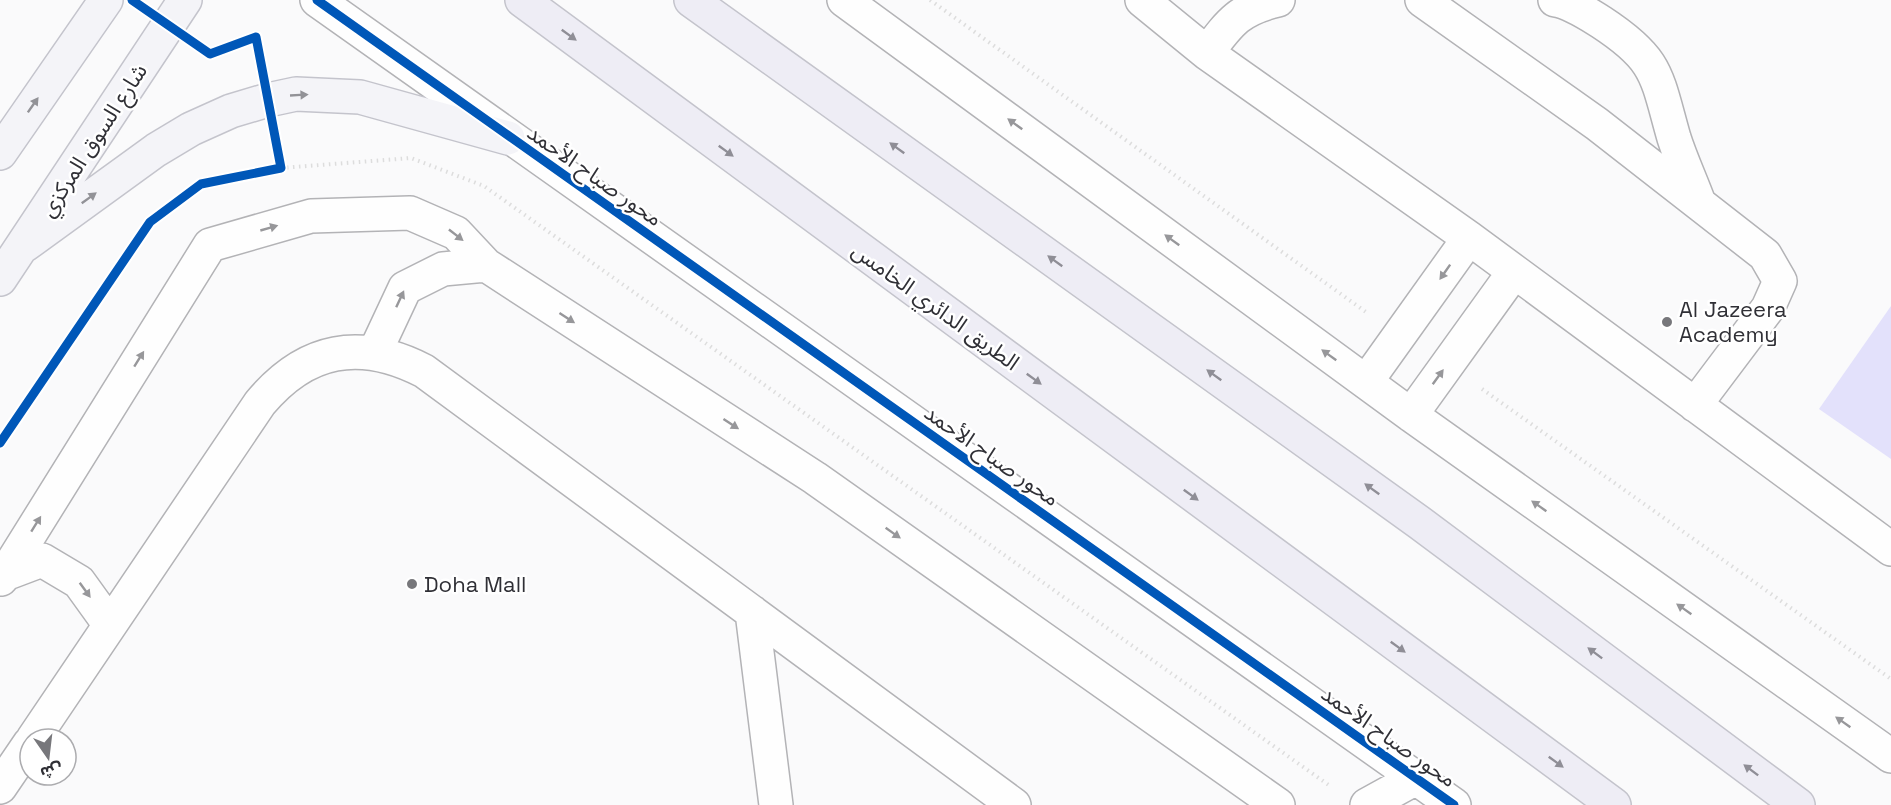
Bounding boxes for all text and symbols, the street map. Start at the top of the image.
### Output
one-way arrow [560,29,576,41]
street label: شارع السوق المركزي [33,58,156,224]
one-way arrow [290,91,309,100]
one-way arrow [27,97,39,113]
street label: محور صباح الأحمد [520,118,668,234]
one-way arrow [1008,118,1024,130]
one-way arrow [889,143,905,154]
one-way arrow [718,144,733,156]
one-way arrow [81,192,97,204]
one-way arrow [260,223,278,233]
one-way arrow [449,229,464,241]
one-way arrow [1165,234,1180,246]
street label: الطريق الدائري الخامس [845,236,1025,379]
one-way arrow [1048,255,1064,267]
one-way arrow [1439,263,1451,279]
one-way arrow [395,291,404,308]
place label: Al Jazeera Academy [1679,295,1787,348]
one-way arrow [559,312,575,324]
marker: Al Jazeera Academy [1660,315,1674,329]
one-way arrow [1322,349,1338,361]
one-way arrow [134,351,145,367]
one-way arrow [1206,369,1222,381]
one-way arrow [1432,369,1444,384]
one-way arrow [1026,373,1042,385]
street label: محور صباح الأحمد [917,398,1065,514]
one-way arrow [723,418,739,429]
one-way arrow [1365,483,1381,495]
one-way arrow [1183,489,1199,501]
one-way arrow [1531,500,1547,512]
one-way arrow [30,516,41,532]
one-way arrow [884,527,900,539]
place label: Doha Mall [424,570,526,598]
marker: Doha Mall [405,577,419,591]
one-way arrow [78,582,90,597]
one-way arrow [1677,603,1693,615]
one-way arrow [1391,641,1406,653]
one-way arrow [1587,648,1602,660]
street label: محور صباح الأحمد [1314,679,1462,795]
one-way arrow [1836,716,1852,728]
north arrow [18,727,78,787]
one-way arrow [1548,756,1563,768]
text: ش [38,758,65,784]
one-way arrow [1743,764,1759,776]

